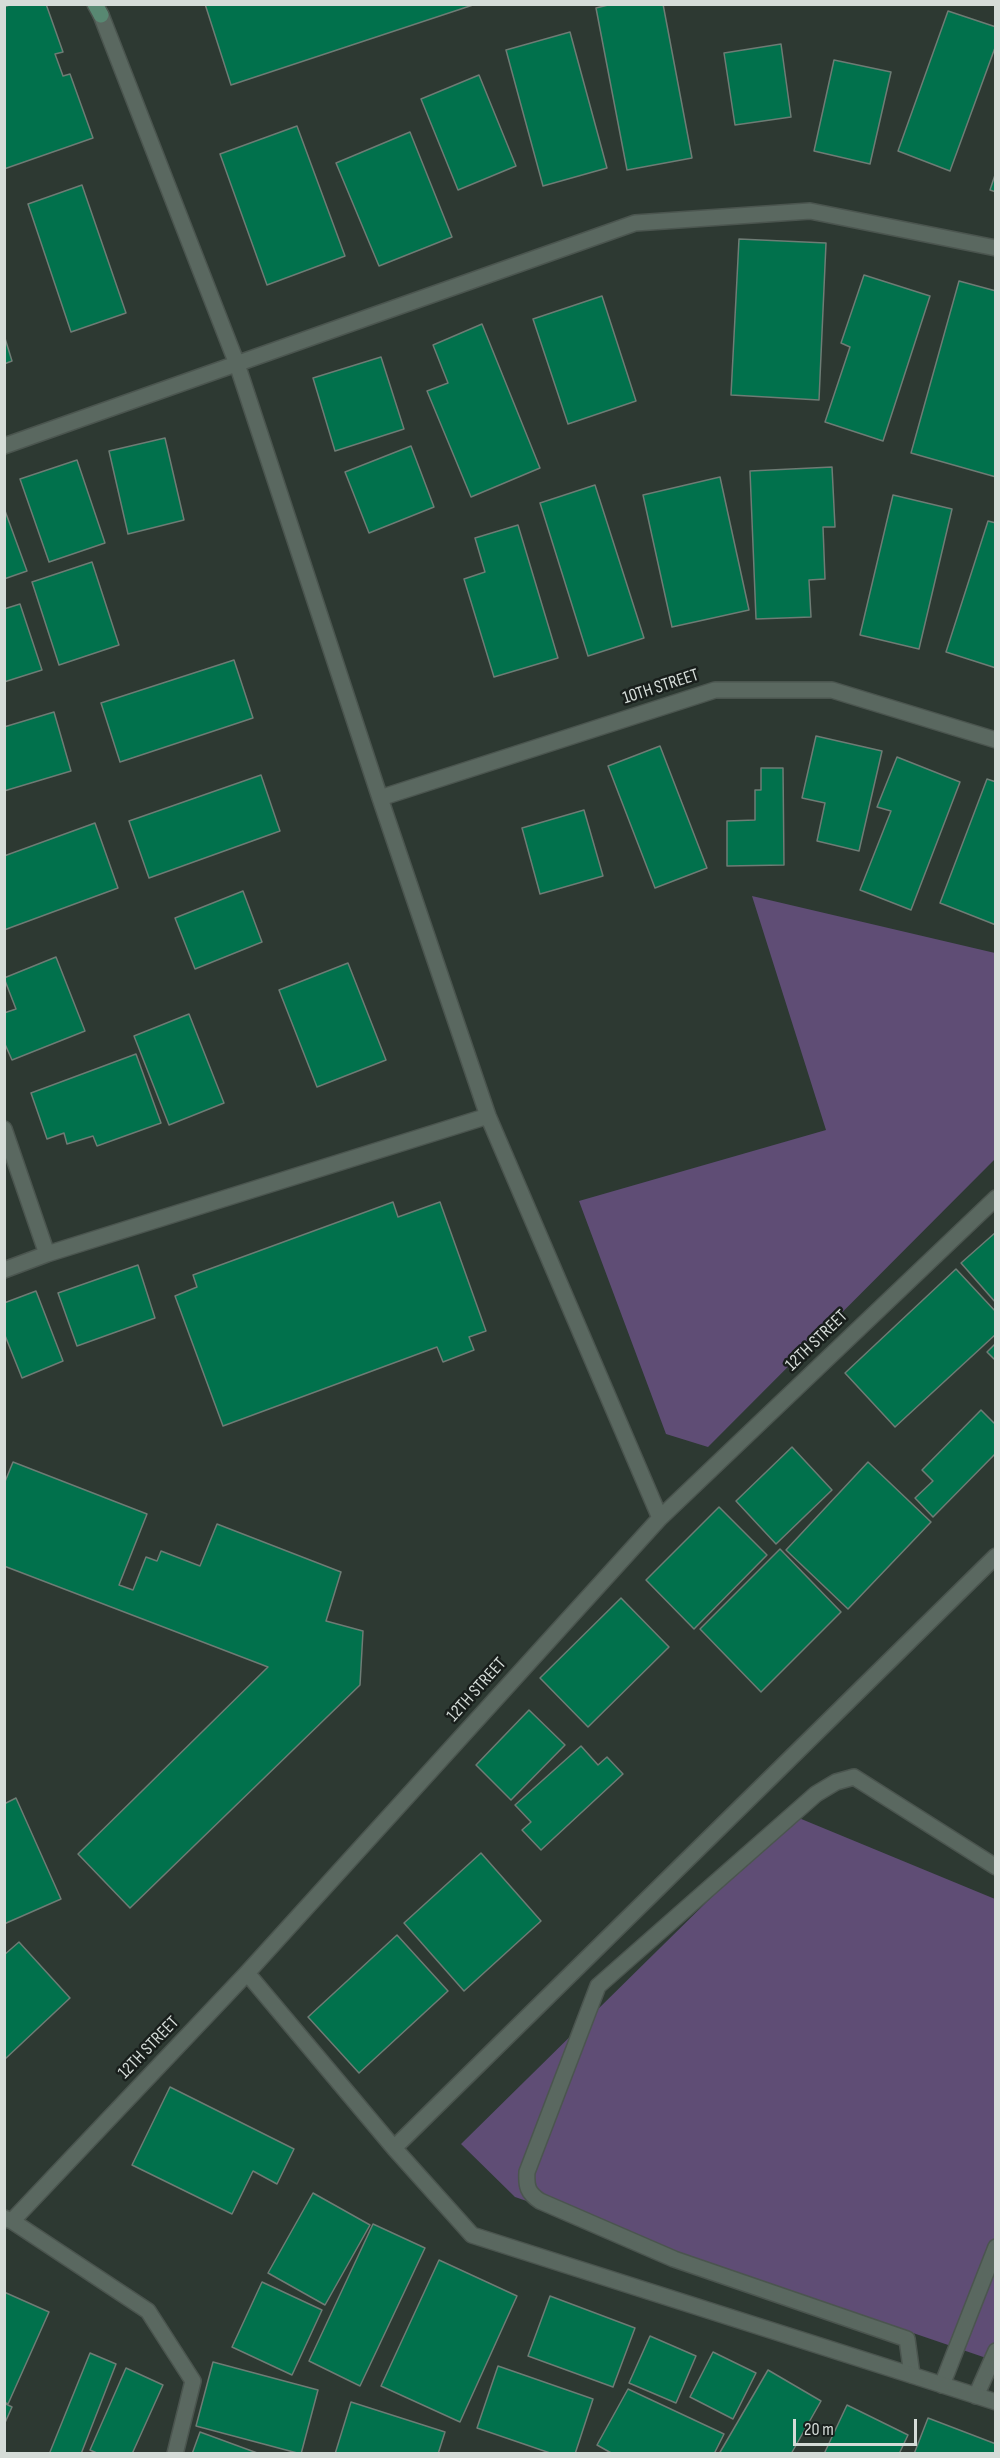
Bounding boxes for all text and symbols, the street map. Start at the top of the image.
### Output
street label: 10TH STREET [620,665,702,709]
street label: 12TH STREET [781,1306,853,1376]
street label: 12TH STREET [443,1654,511,1726]
street label: 12TH STREET [114,2012,184,2084]
scale bar [796,2407,920,2445]
text: 20 m [804,2419,834,2440]

